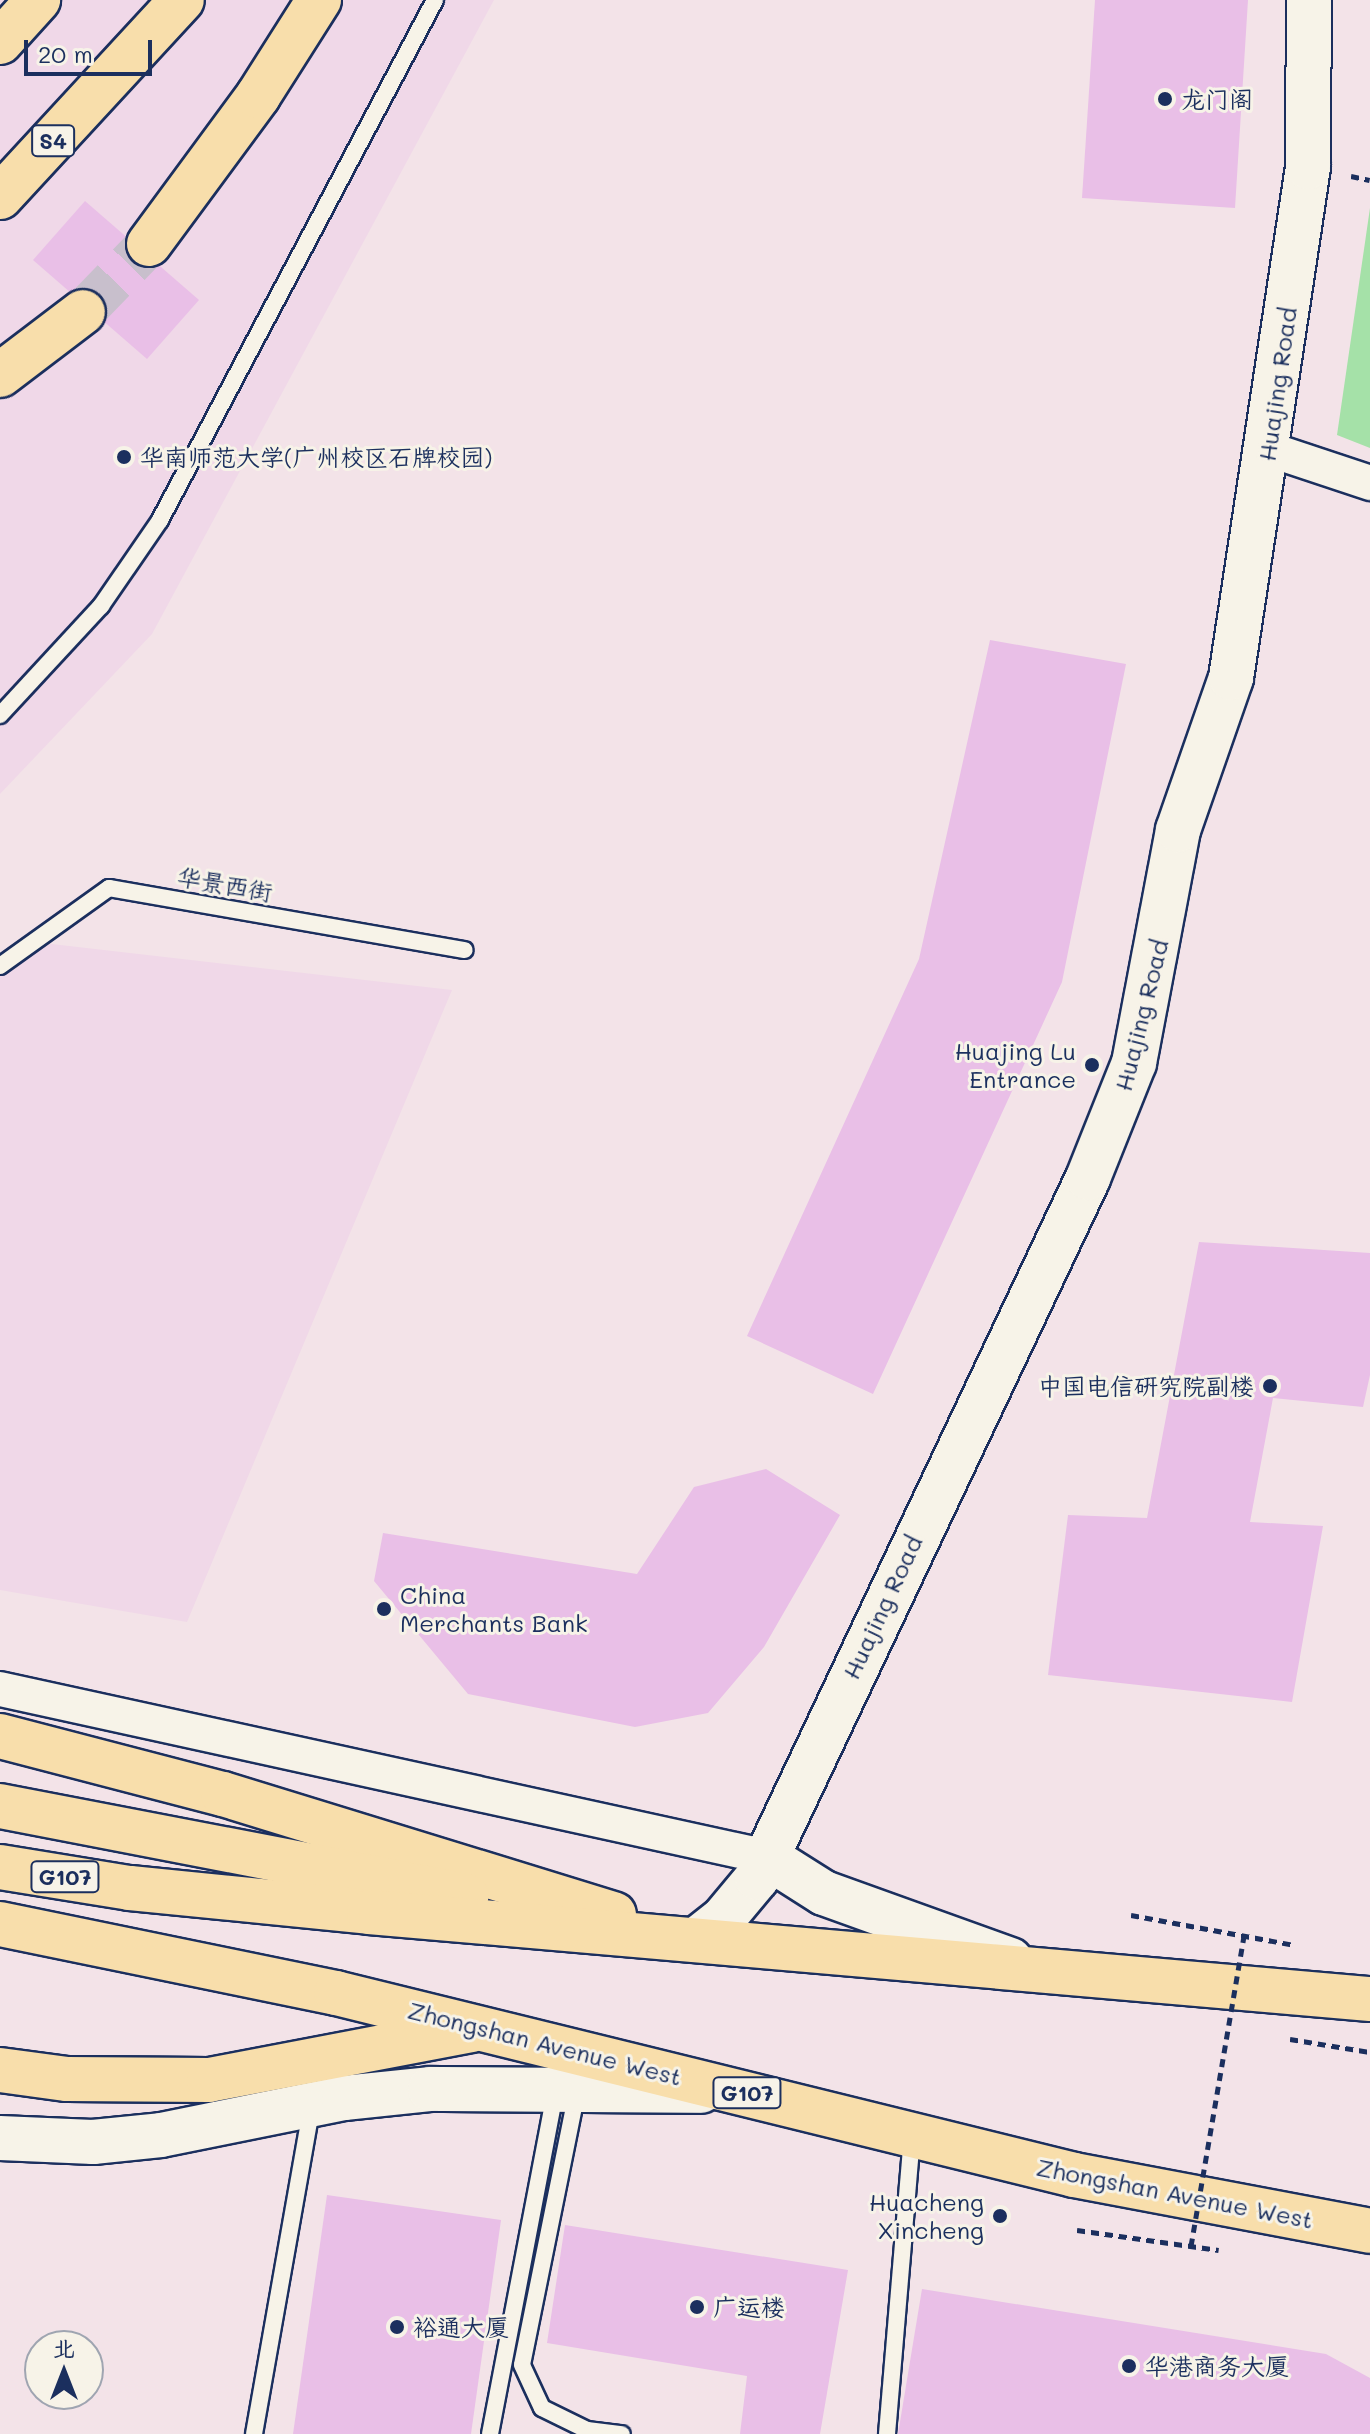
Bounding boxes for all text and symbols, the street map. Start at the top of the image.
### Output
scale bar [28,24,156,74]
text: 20 m [38,38,93,69]
place label: 龙门阁 [1181,85,1253,113]
marker: 龙门阁 [1156,90,1174,108]
road number: S4 [31,123,75,159]
street label: Huajing Road [1252,305,1302,463]
place label: 华南师范大学(广州校区石牌校园) [140,443,492,471]
marker: 华南师范大学(广州校区石牌校园) [115,448,133,466]
street label: 华景西街 [175,861,275,907]
street label: Huajing Road [1108,936,1174,1094]
place label: Huajing Lu Entrance [955,1037,1076,1093]
marker: Huajing Lu Entrance [1083,1056,1101,1074]
place label: 中国电信研究院副楼 [1038,1372,1254,1400]
marker: 中国电信研究院副楼 [1261,1377,1279,1395]
street label: Huajing Road [836,1531,928,1683]
place label: China Merchants Bank [400,1581,588,1637]
marker: China Merchants Bank [375,1600,393,1618]
road number: G107 [29,1859,101,1895]
street label: Zhongshan Avenue West [405,1995,685,2091]
road number: G107 [711,2075,783,2111]
street label: Zhongshan Avenue West [1034,2152,1316,2234]
place label: Huacheng Xincheng [869,2188,984,2244]
marker: Huacheng Xincheng [991,2207,1009,2225]
place label: 广运楼 [713,2293,785,2321]
marker: 广运楼 [688,2298,706,2316]
place label: 裕通大厦 [413,2313,509,2341]
marker: 裕通大厦 [388,2318,406,2336]
north arrow [24,2330,104,2410]
text: 北 [53,2333,75,2362]
place label: 华港商务大厦 [1145,2352,1289,2380]
marker: 华港商务大厦 [1120,2357,1138,2375]

